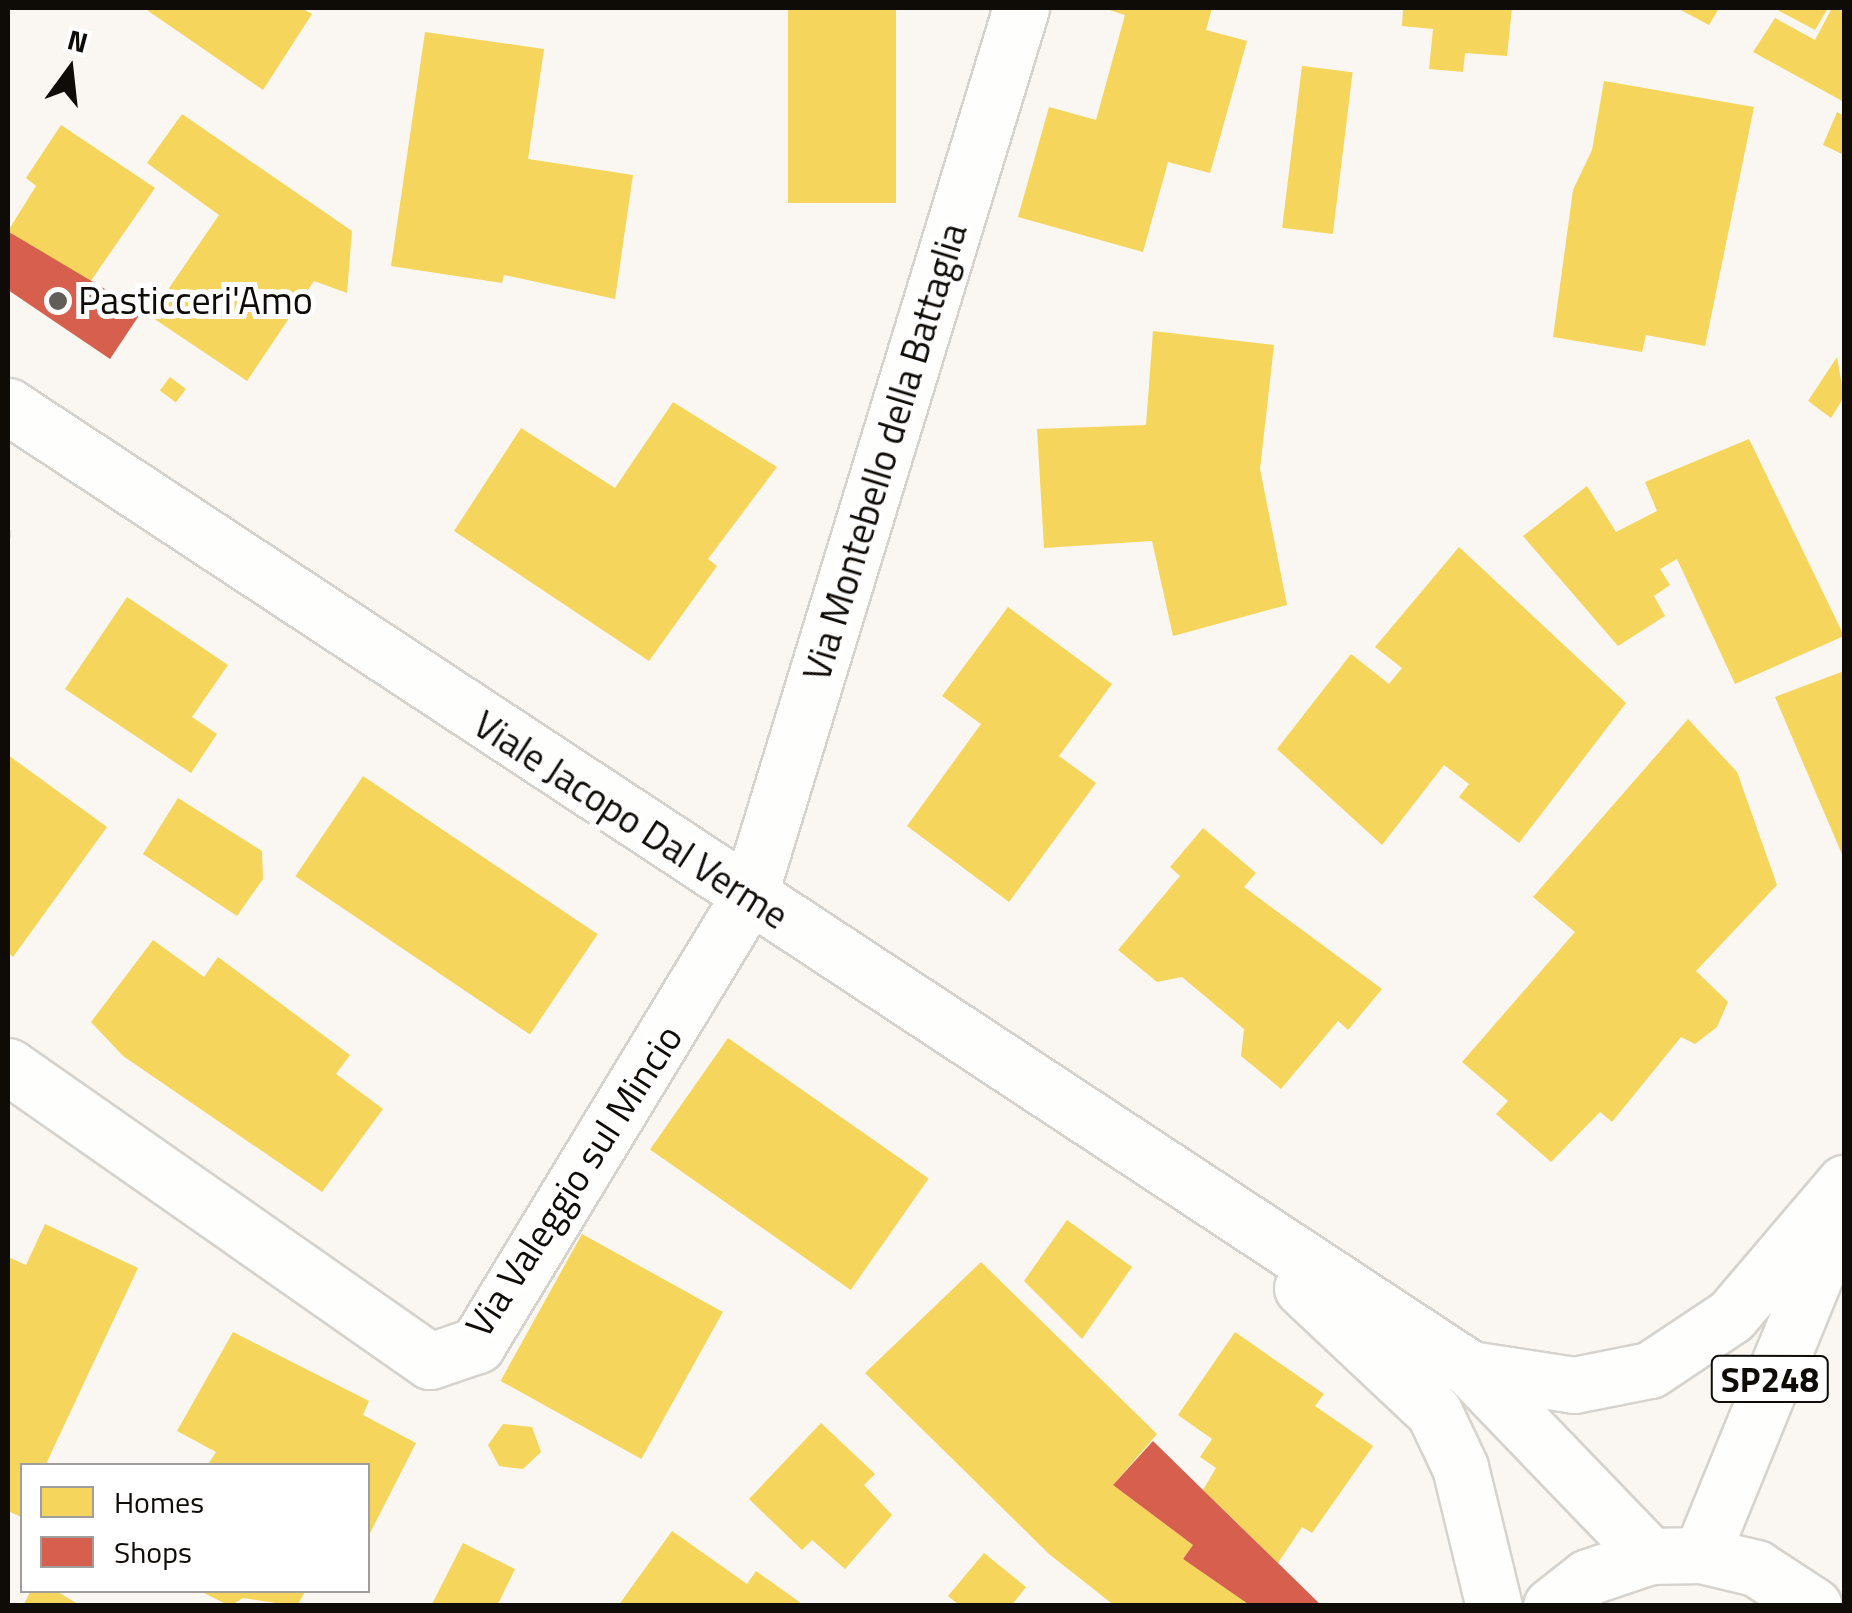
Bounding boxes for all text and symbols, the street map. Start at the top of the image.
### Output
text: N [63,17,93,64]
north arrow [20,20,120,120]
street label: Via Montebello della Battaglia [794,218,976,686]
place label: Pasticceri'Amo [78,278,313,324]
marker: Pasticceri'Amo [47,290,69,312]
street label: Viale Jacopo Dal Verme [465,701,797,939]
street label: Via Valeggio sul Mincio [456,1017,692,1345]
road number: SP248 [1710,1349,1830,1409]
legend [20,1463,370,1593]
text: Homes [114,1479,204,1525]
text: Shops [114,1529,192,1575]

